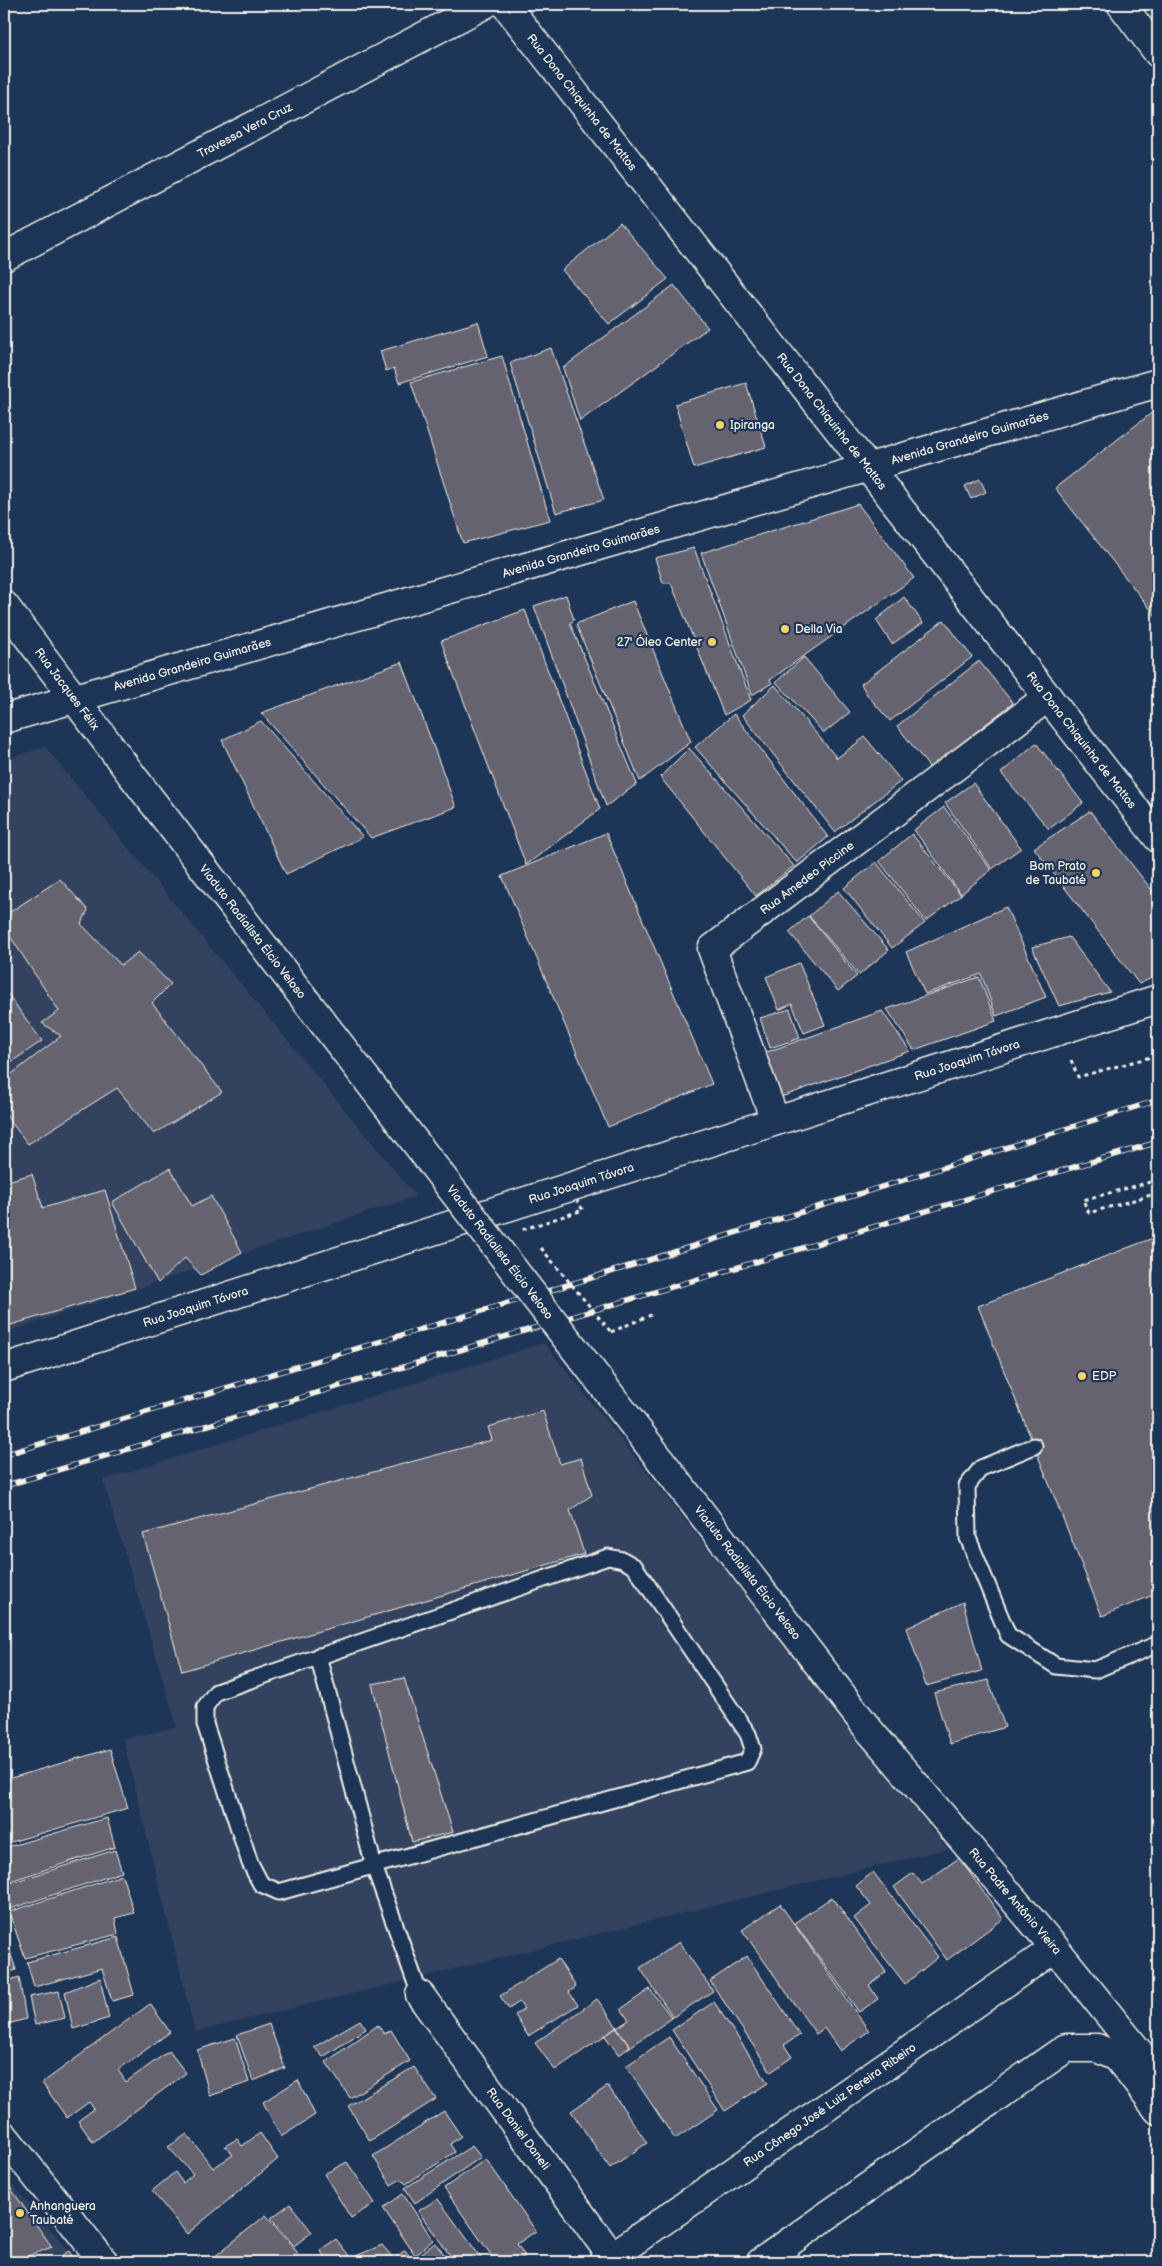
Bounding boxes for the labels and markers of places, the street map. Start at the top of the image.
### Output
place label: Ipiranga [730,418,775,433]
marker: Ipiranga [714,419,726,431]
place label: Della Via [795,622,843,637]
marker: Della Via [779,623,791,635]
place label: 27' Óleo Center [617,633,703,650]
marker: 27' Óleo Center [706,636,718,648]
place label: Bom Prato de Taubaté [1026,859,1086,888]
marker: Bom Prato de Taubaté [1090,867,1102,879]
place label: EDP [1092,1369,1117,1384]
marker: EDP [1076,1370,1088,1382]
place label: Anhanguera Taubaté [30,2199,96,2228]
marker: Anhanguera Taubaté [14,2207,26,2219]

